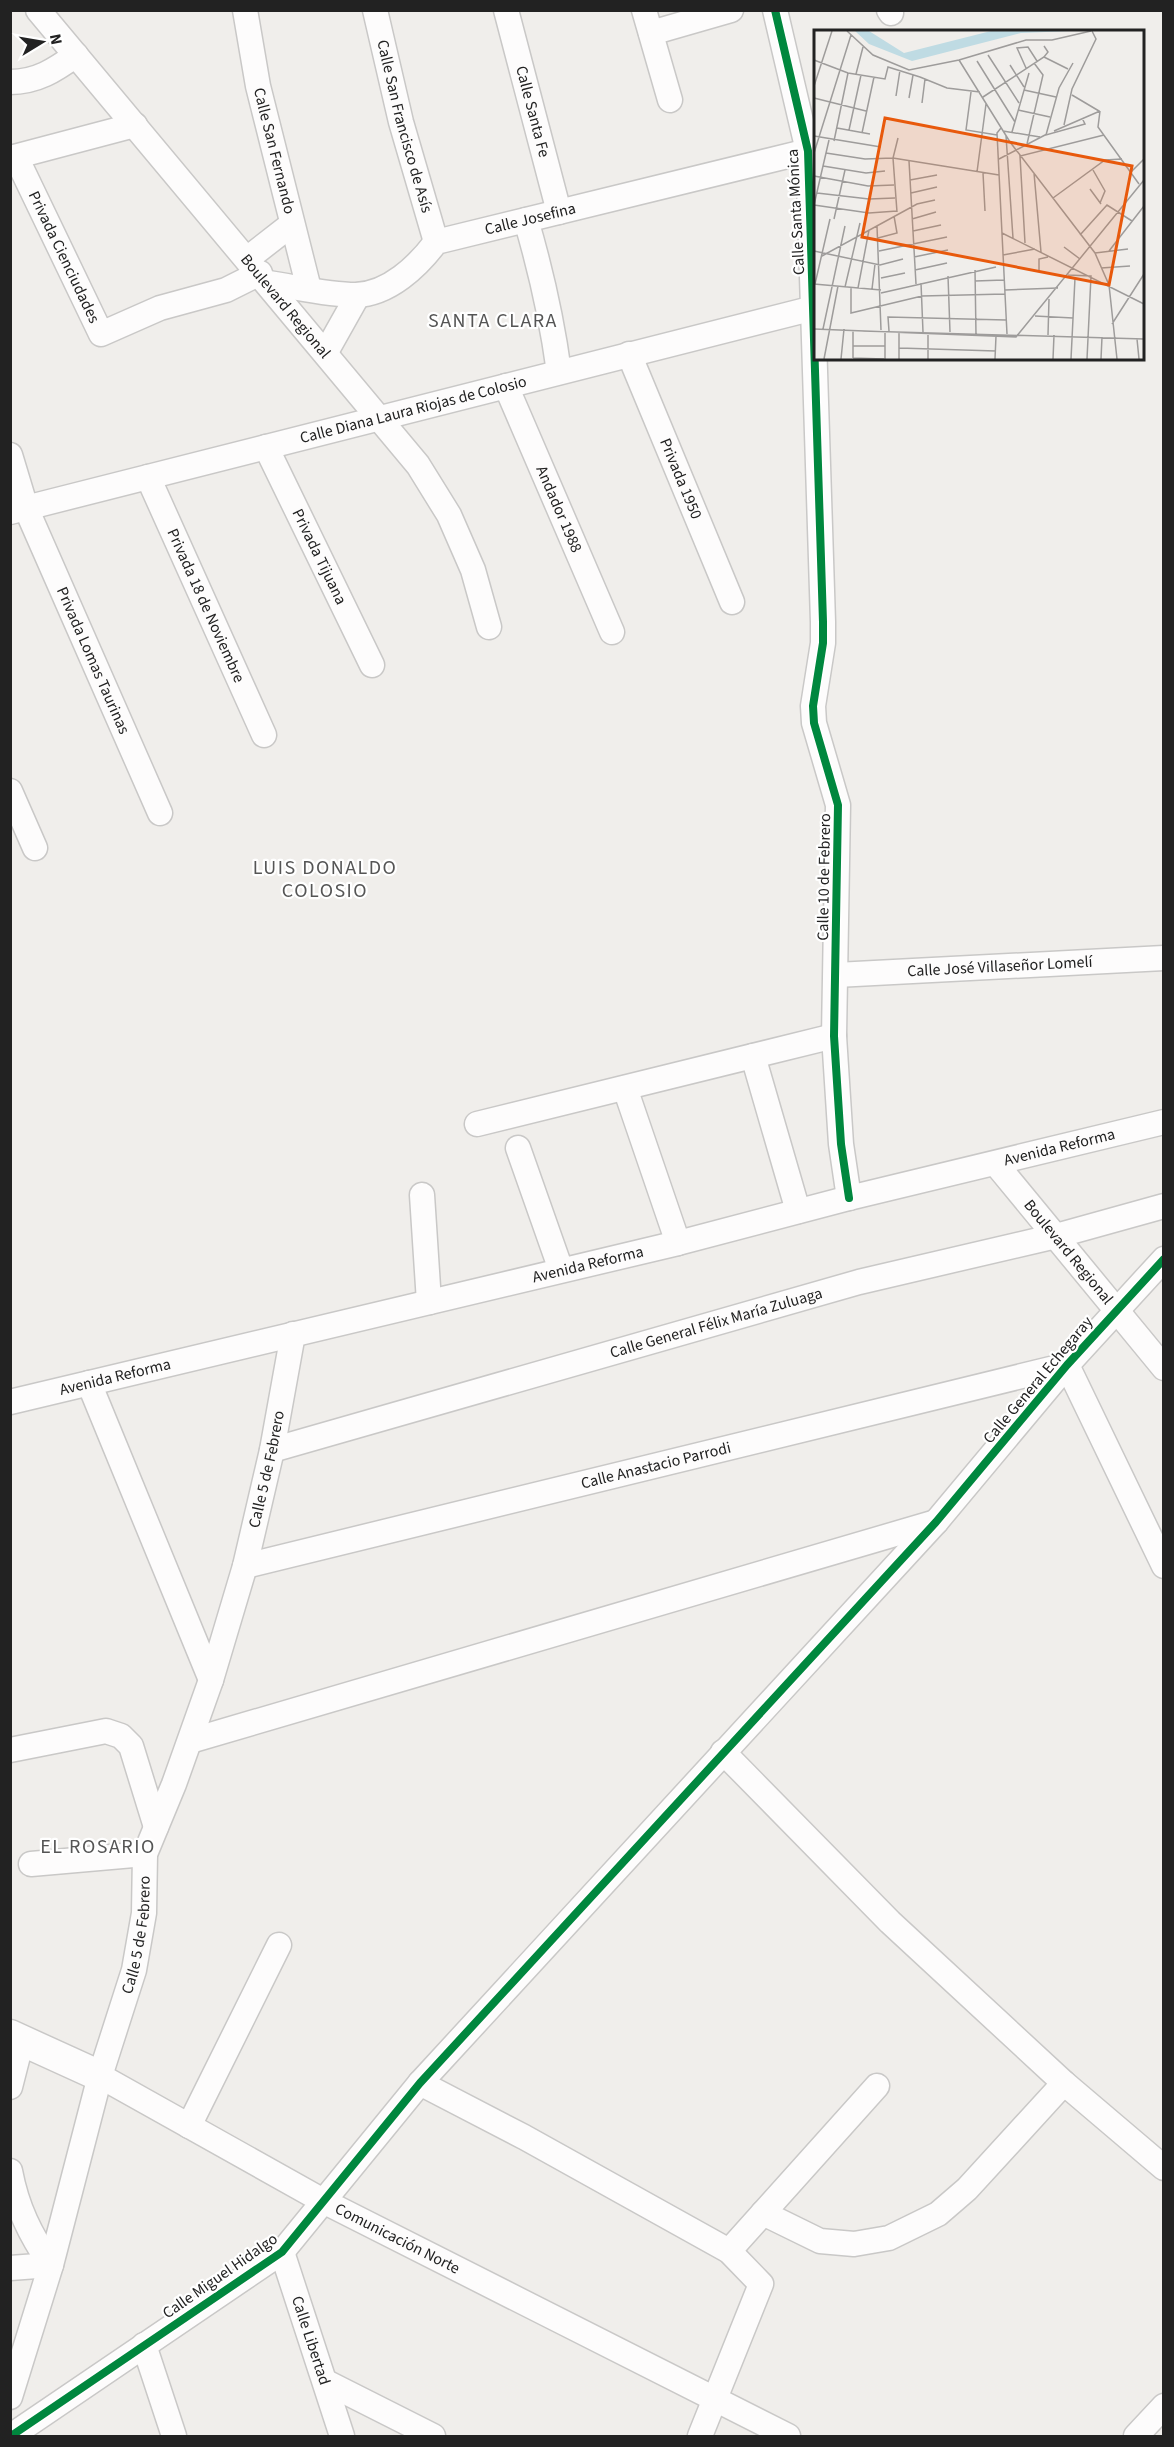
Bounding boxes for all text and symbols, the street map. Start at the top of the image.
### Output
north arrow [12,12,72,72]
inset map [814,30,1144,360]
text: N [44,32,68,47]
street label: Calle San Francisco de Asís [371,38,438,216]
street label: Calle Santa Fe [510,63,555,160]
street label: Calle San Fernando [248,85,301,216]
street label: Calle Santa Mónica [782,148,810,276]
street label: Privada Cienciudades [23,187,105,327]
street label: Calle Josefina [483,197,578,241]
street label: Boulevard Regional [235,249,336,363]
district label: SANTA CLARA [428,307,558,335]
street label: Calle Diana Laura Riojas de Colosio [298,370,529,449]
street label: Privada 1950 [654,435,707,523]
street label: Andador 1988 [531,462,587,556]
street label: Privada Tijuana [287,505,352,608]
street label: Privada 18 de Noviembre [162,525,250,686]
street label: Privada Lomas Taurinas [51,583,135,738]
street label: Calle 10 de Febrero [812,813,836,941]
district label: LUIS DONALDO COLOSIO [253,854,397,905]
street label: Calle José Villaseñor Lomelí [907,951,1094,982]
street label: Avenida Reforma [1002,1123,1117,1171]
street label: Boulevard Regional [1019,1195,1118,1309]
street label: Avenida Reforma [530,1241,646,1288]
street label: Calle General Félix María Zuluaga [607,1282,825,1364]
street label: Calle General Echegaray [978,1311,1098,1448]
street label: Avenida Reforma [57,1353,173,1401]
street label: Calle 5 de Febrero [243,1409,290,1530]
street label: Calle Anastacio Parrodi [579,1437,733,1494]
district label: EL ROSARIO [40,1833,156,1861]
street label: Calle 5 de Febrero [116,1876,156,1997]
street label: Comunicación Norte [331,2198,464,2279]
street label: Calle Miguel Hidalgo [158,2228,282,2324]
street label: Calle Libertad [286,2293,336,2388]

